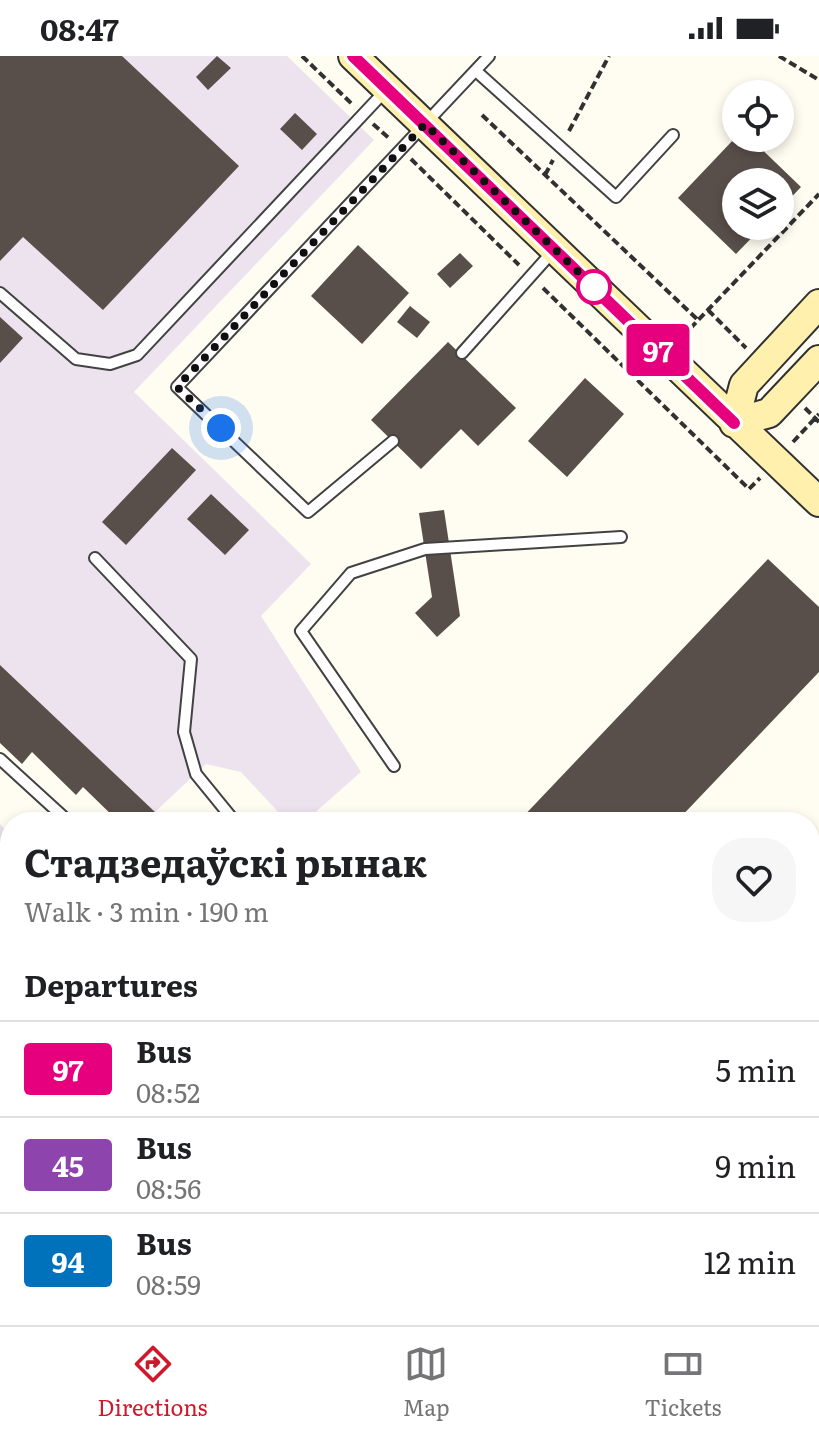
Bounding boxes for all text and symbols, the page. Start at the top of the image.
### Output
text: 08:47 [40,6,119,50]
map controls [722,80,794,240]
button: locate [722,80,794,152]
button: layers [722,168,794,240]
unlabelled marker [577,270,611,304]
line badge: 97 [622,324,694,376]
text: 97 [642,329,674,371]
your location [201,408,241,448]
text: Стадзедаўскі рынак [24,832,427,889]
button: heart [712,838,796,922]
text: Walk · 3 min · 190 m [24,891,269,930]
text: Departures [24,962,198,1006]
text: Bus [136,1028,192,1072]
text: 5 min [716,1047,796,1091]
text: 97 [52,1048,84,1090]
text: 08:52 [136,1072,200,1111]
text: Bus [136,1124,192,1168]
text: 9 min [715,1143,796,1187]
text: 45 [52,1144,84,1186]
text: 08:56 [136,1168,201,1207]
text: Bus [136,1220,192,1264]
text: 12 min [704,1239,796,1283]
text: 94 [52,1240,84,1282]
text: 08:59 [136,1264,201,1303]
tab: Directions [98,1342,207,1423]
tab: Map [403,1342,449,1423]
tab: Tickets [645,1342,721,1423]

